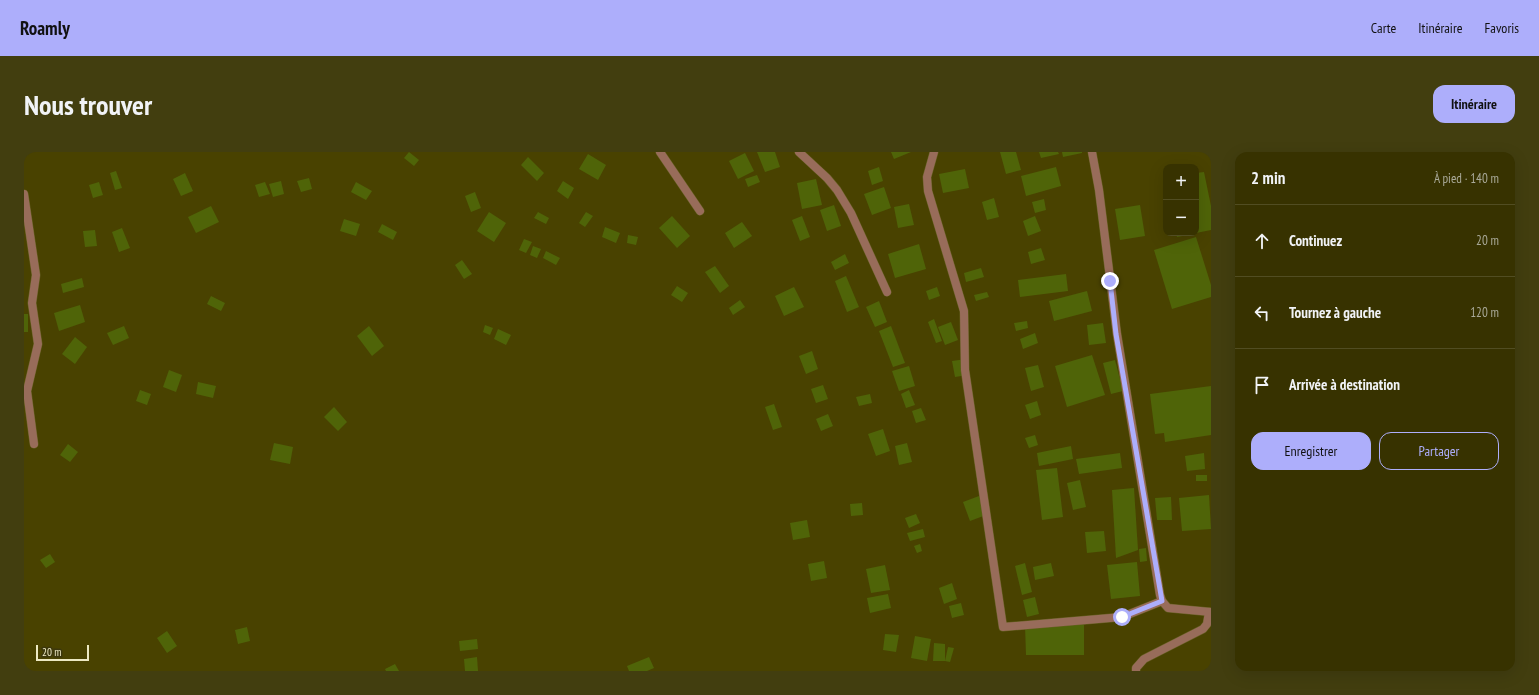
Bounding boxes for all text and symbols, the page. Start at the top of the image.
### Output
text: Roamly [20,16,70,40]
text: Carte [1371,19,1396,37]
text: Itinéraire [1418,19,1463,37]
text: Favoris [1485,19,1519,37]
button: Itinéraire [1433,85,1515,123]
text: Nous trouver [24,86,152,123]
map controls [1163,164,1199,236]
button: + [1163,164,1199,200]
text: 2 min [1251,167,1285,189]
text: À pied · 140 m [1434,170,1499,187]
button: − [1163,200,1199,236]
icon: ahead [1251,230,1273,252]
text: Continuez [1289,231,1342,250]
text: 20 m [1476,232,1499,249]
route end [1101,272,1119,290]
icon: left [1251,302,1273,324]
text: Tournez à gauche [1289,303,1381,322]
text: 120 m [1470,304,1499,321]
icon: arrive [1251,374,1273,396]
text: Arrivée à destination [1289,375,1400,394]
button: Enregistrer [1251,432,1371,470]
button: Partager [1379,432,1499,470]
route start [1113,608,1131,626]
scale bar [36,643,89,662]
text: 20 m [42,645,61,659]

